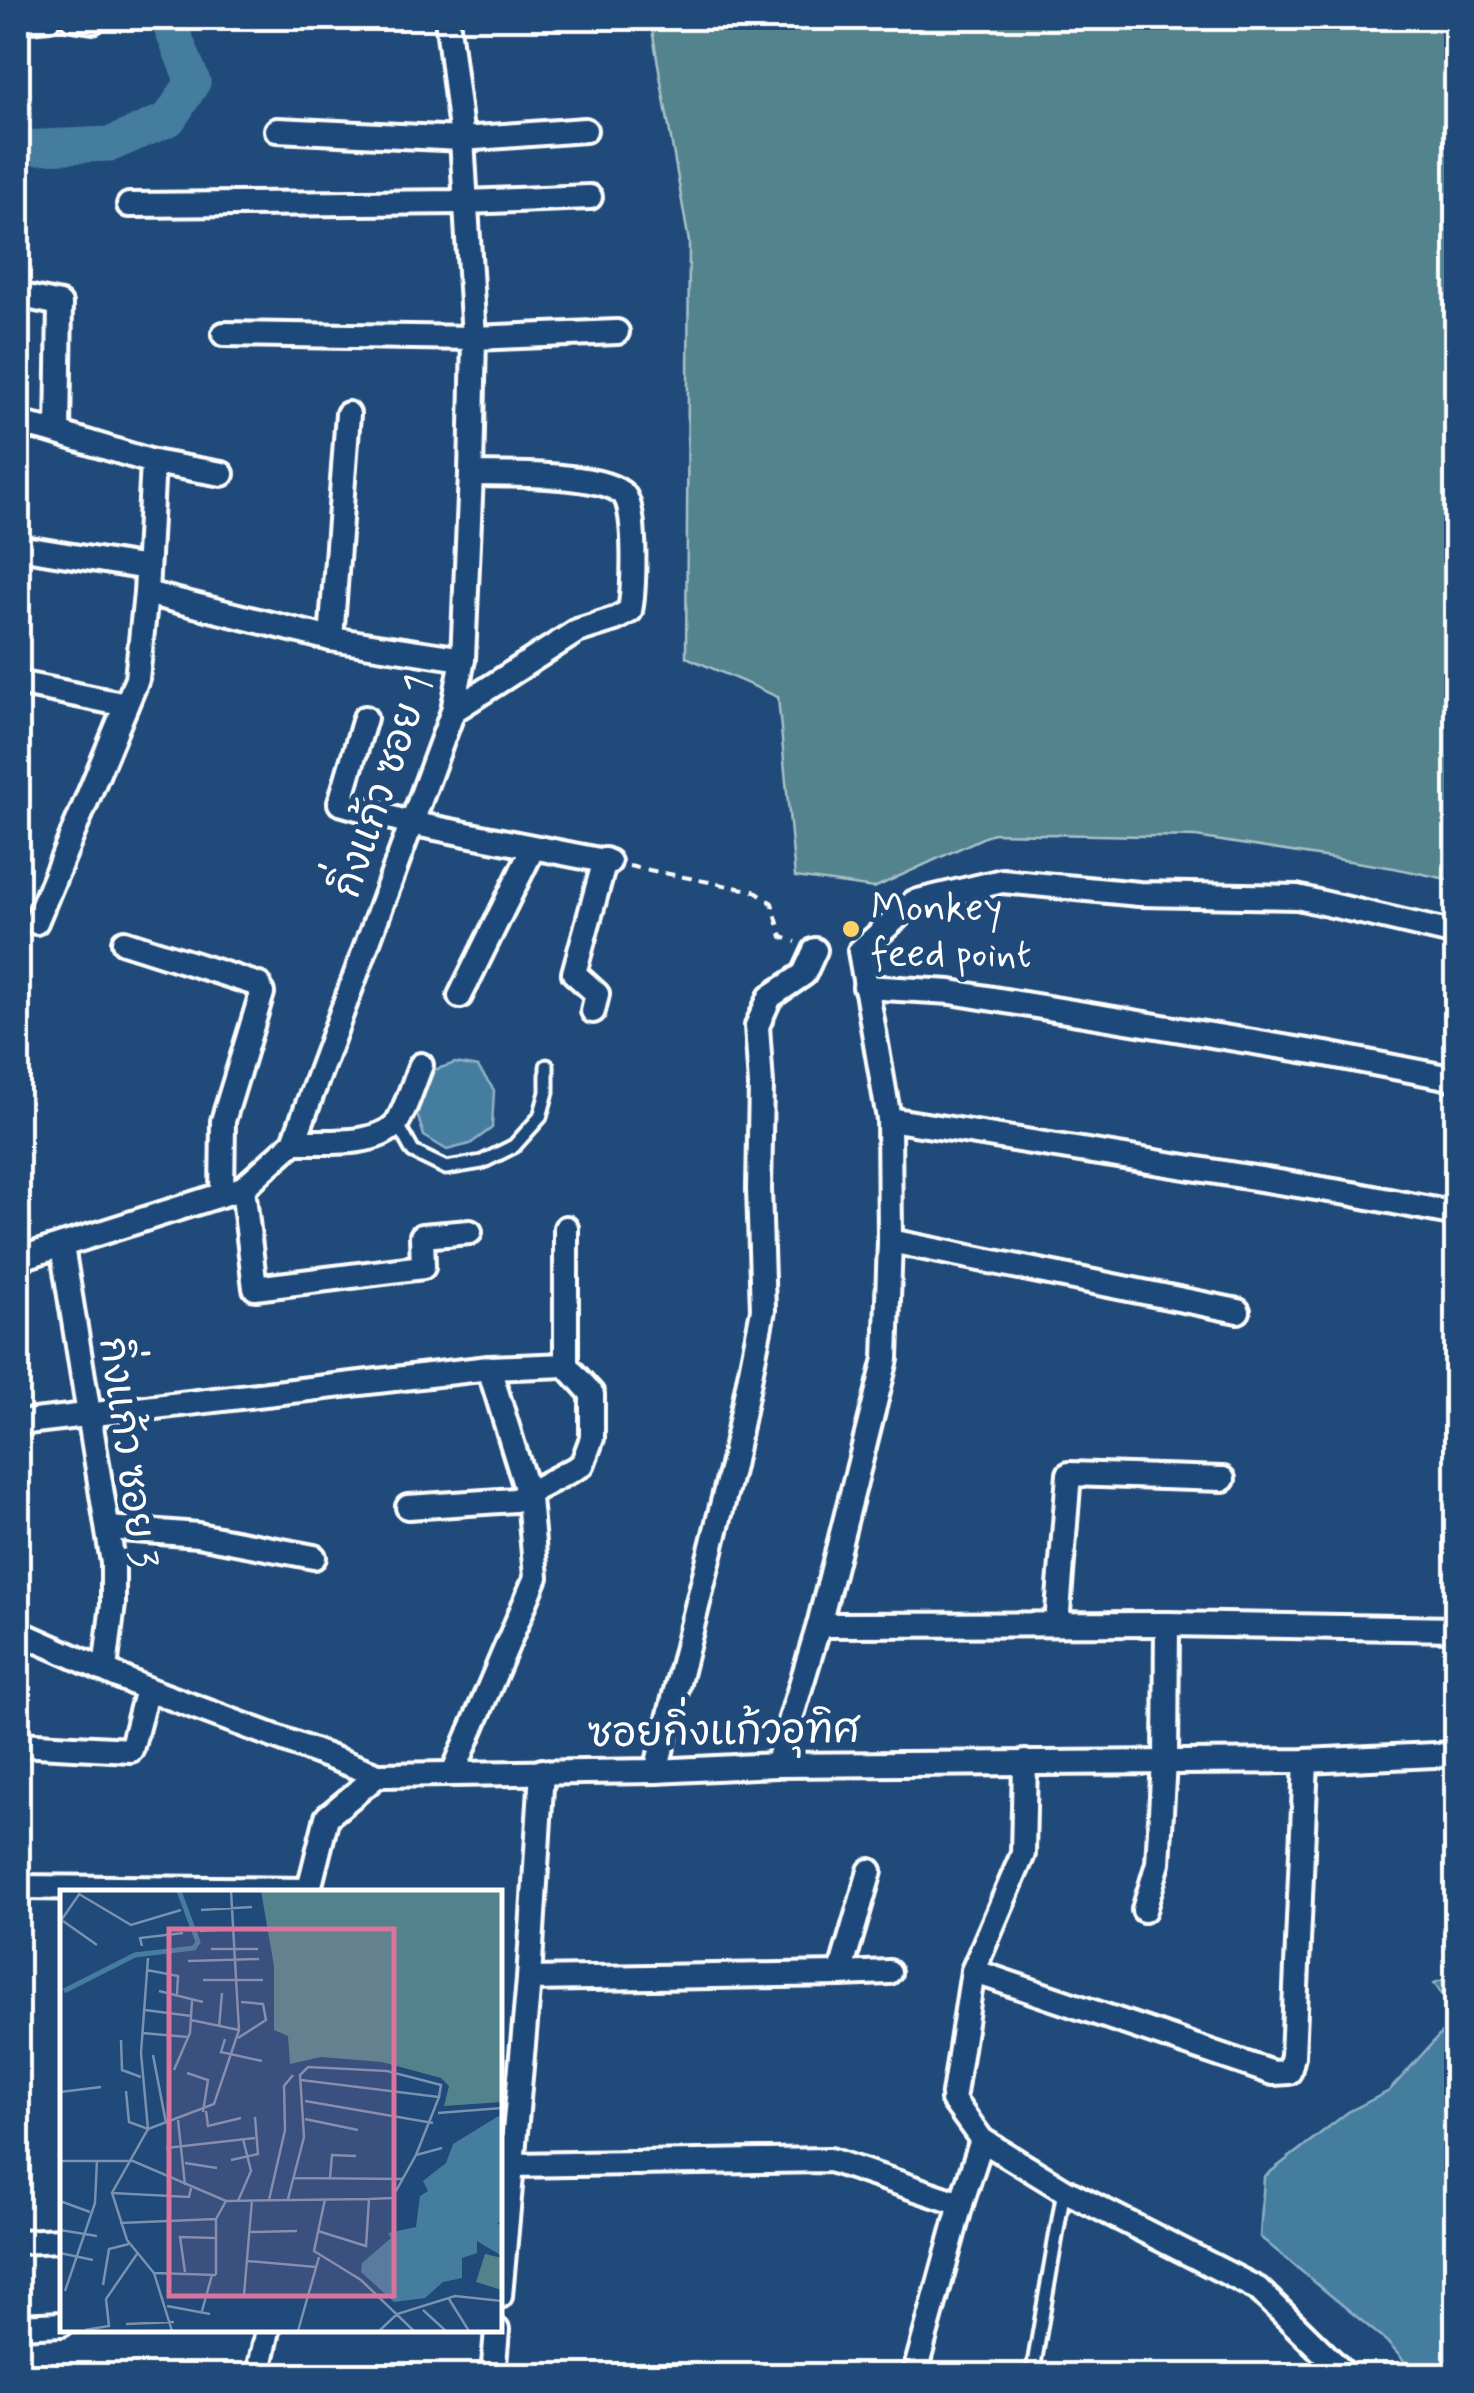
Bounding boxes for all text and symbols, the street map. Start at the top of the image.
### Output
street label: กิ่งแก้ว ซอย 1 [310,665,446,905]
place label: Monkey feed point [871,883,1031,981]
marker: Monkey feed point [840,918,862,940]
street label: กิ่งแก้ว ซอย 3 [85,1332,181,1571]
street label: ซอยกิ่งแก้วอุทิศ [587,1692,862,1762]
inset map [60,1890,502,2333]

